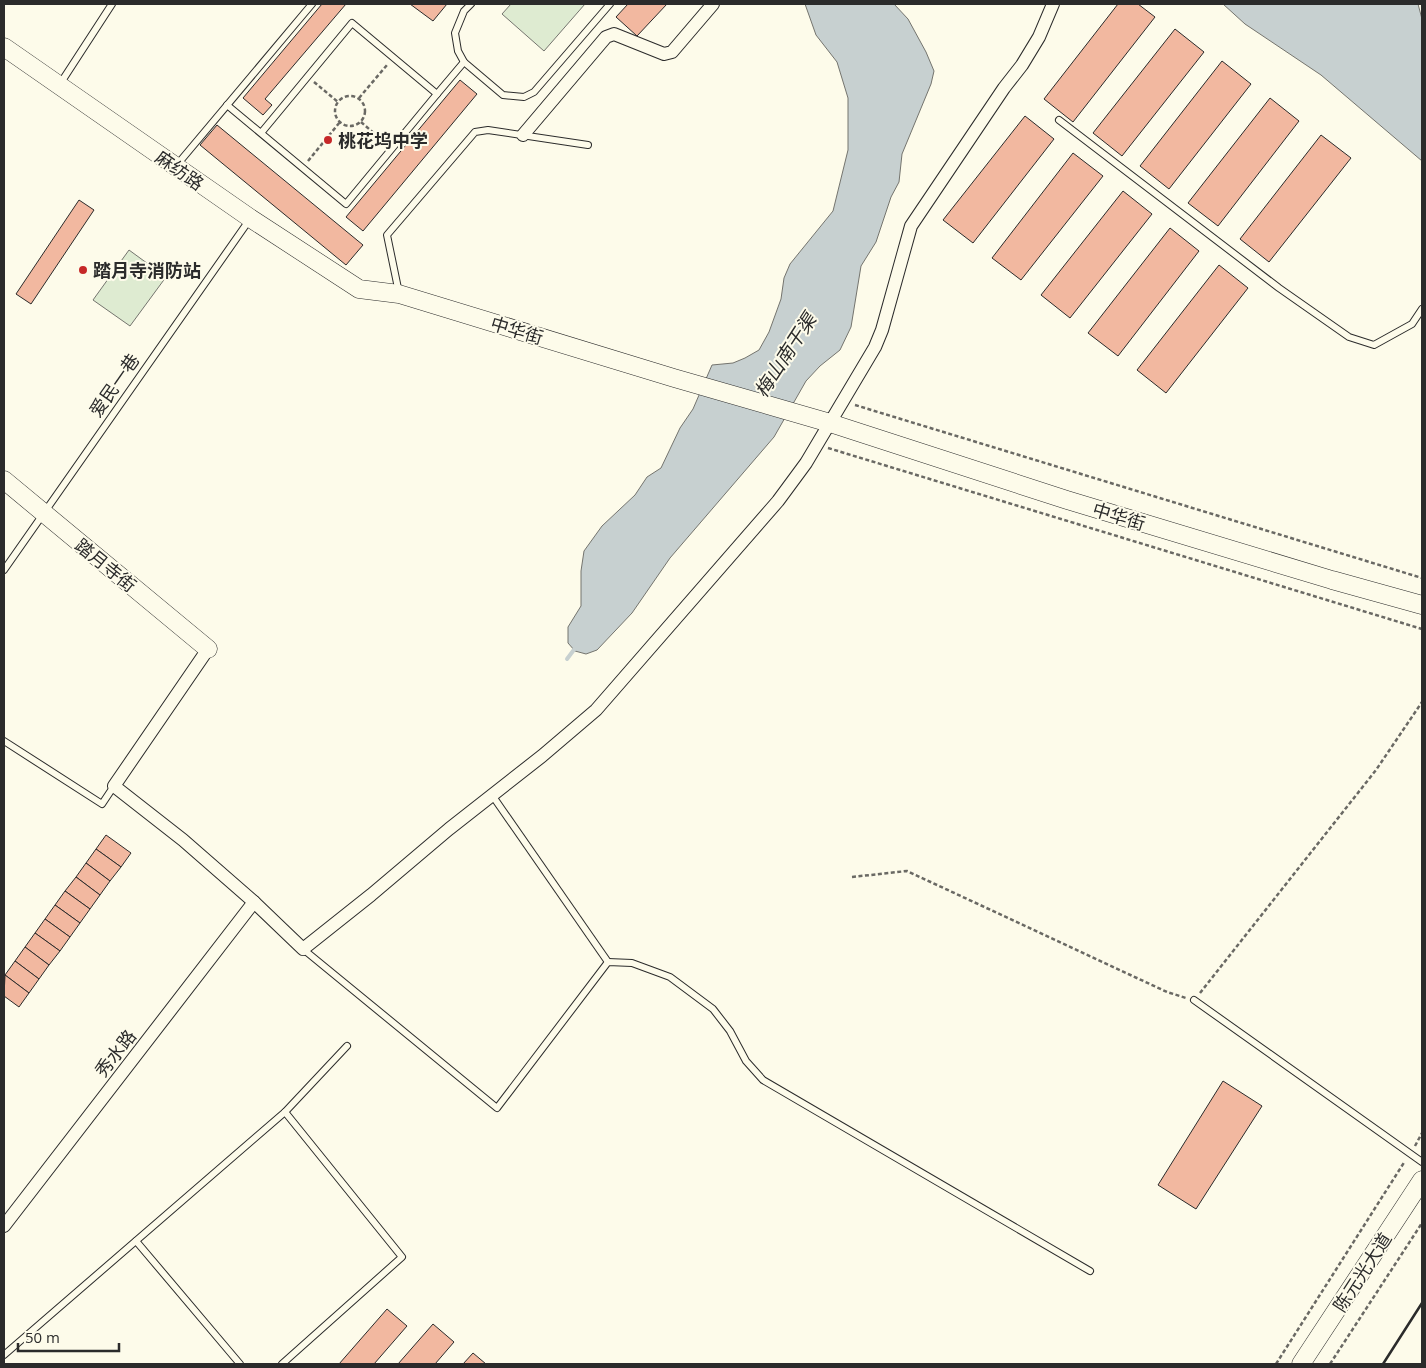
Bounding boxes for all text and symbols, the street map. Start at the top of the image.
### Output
place label: 桃花坞中学 [338,128,428,152]
marker: 桃花坞中学 [322,134,334,146]
street label: 麻纺路 [151,145,209,195]
place label: 踏月寺消防站 [93,258,201,282]
marker: 踏月寺消防站 [77,264,89,276]
water label: 梅山南干渠 [748,306,823,402]
street label: 中华街 [488,311,546,349]
street label: 爱民一巷 [84,349,144,421]
street label: 中华街 [1090,497,1148,535]
street label: 踏月寺街 [70,533,142,597]
street label: 秀水路 [89,1024,141,1082]
street label: 陈元光大道 [1327,1228,1397,1316]
scale bar [18,1320,119,1352]
text: 50 m [25,1327,60,1347]

